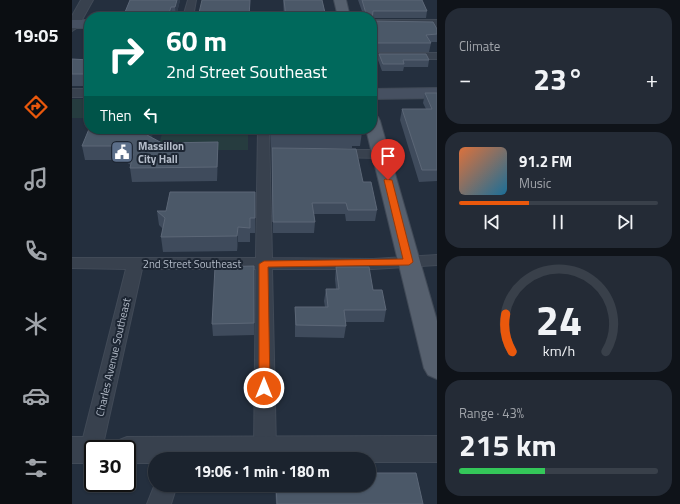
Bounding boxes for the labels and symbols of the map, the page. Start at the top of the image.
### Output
place label: Massillon City Hall [138,138,184,167]
public building icon: Massillon City Hall [109,139,135,165]
pin [371,139,405,180]
street label: 2nd Street Southeast [143,256,241,272]
street label: Charles Avenue Southeast [92,296,134,418]
position arrow [243,367,285,409]
speed limit sign: 30 [84,440,136,492]

